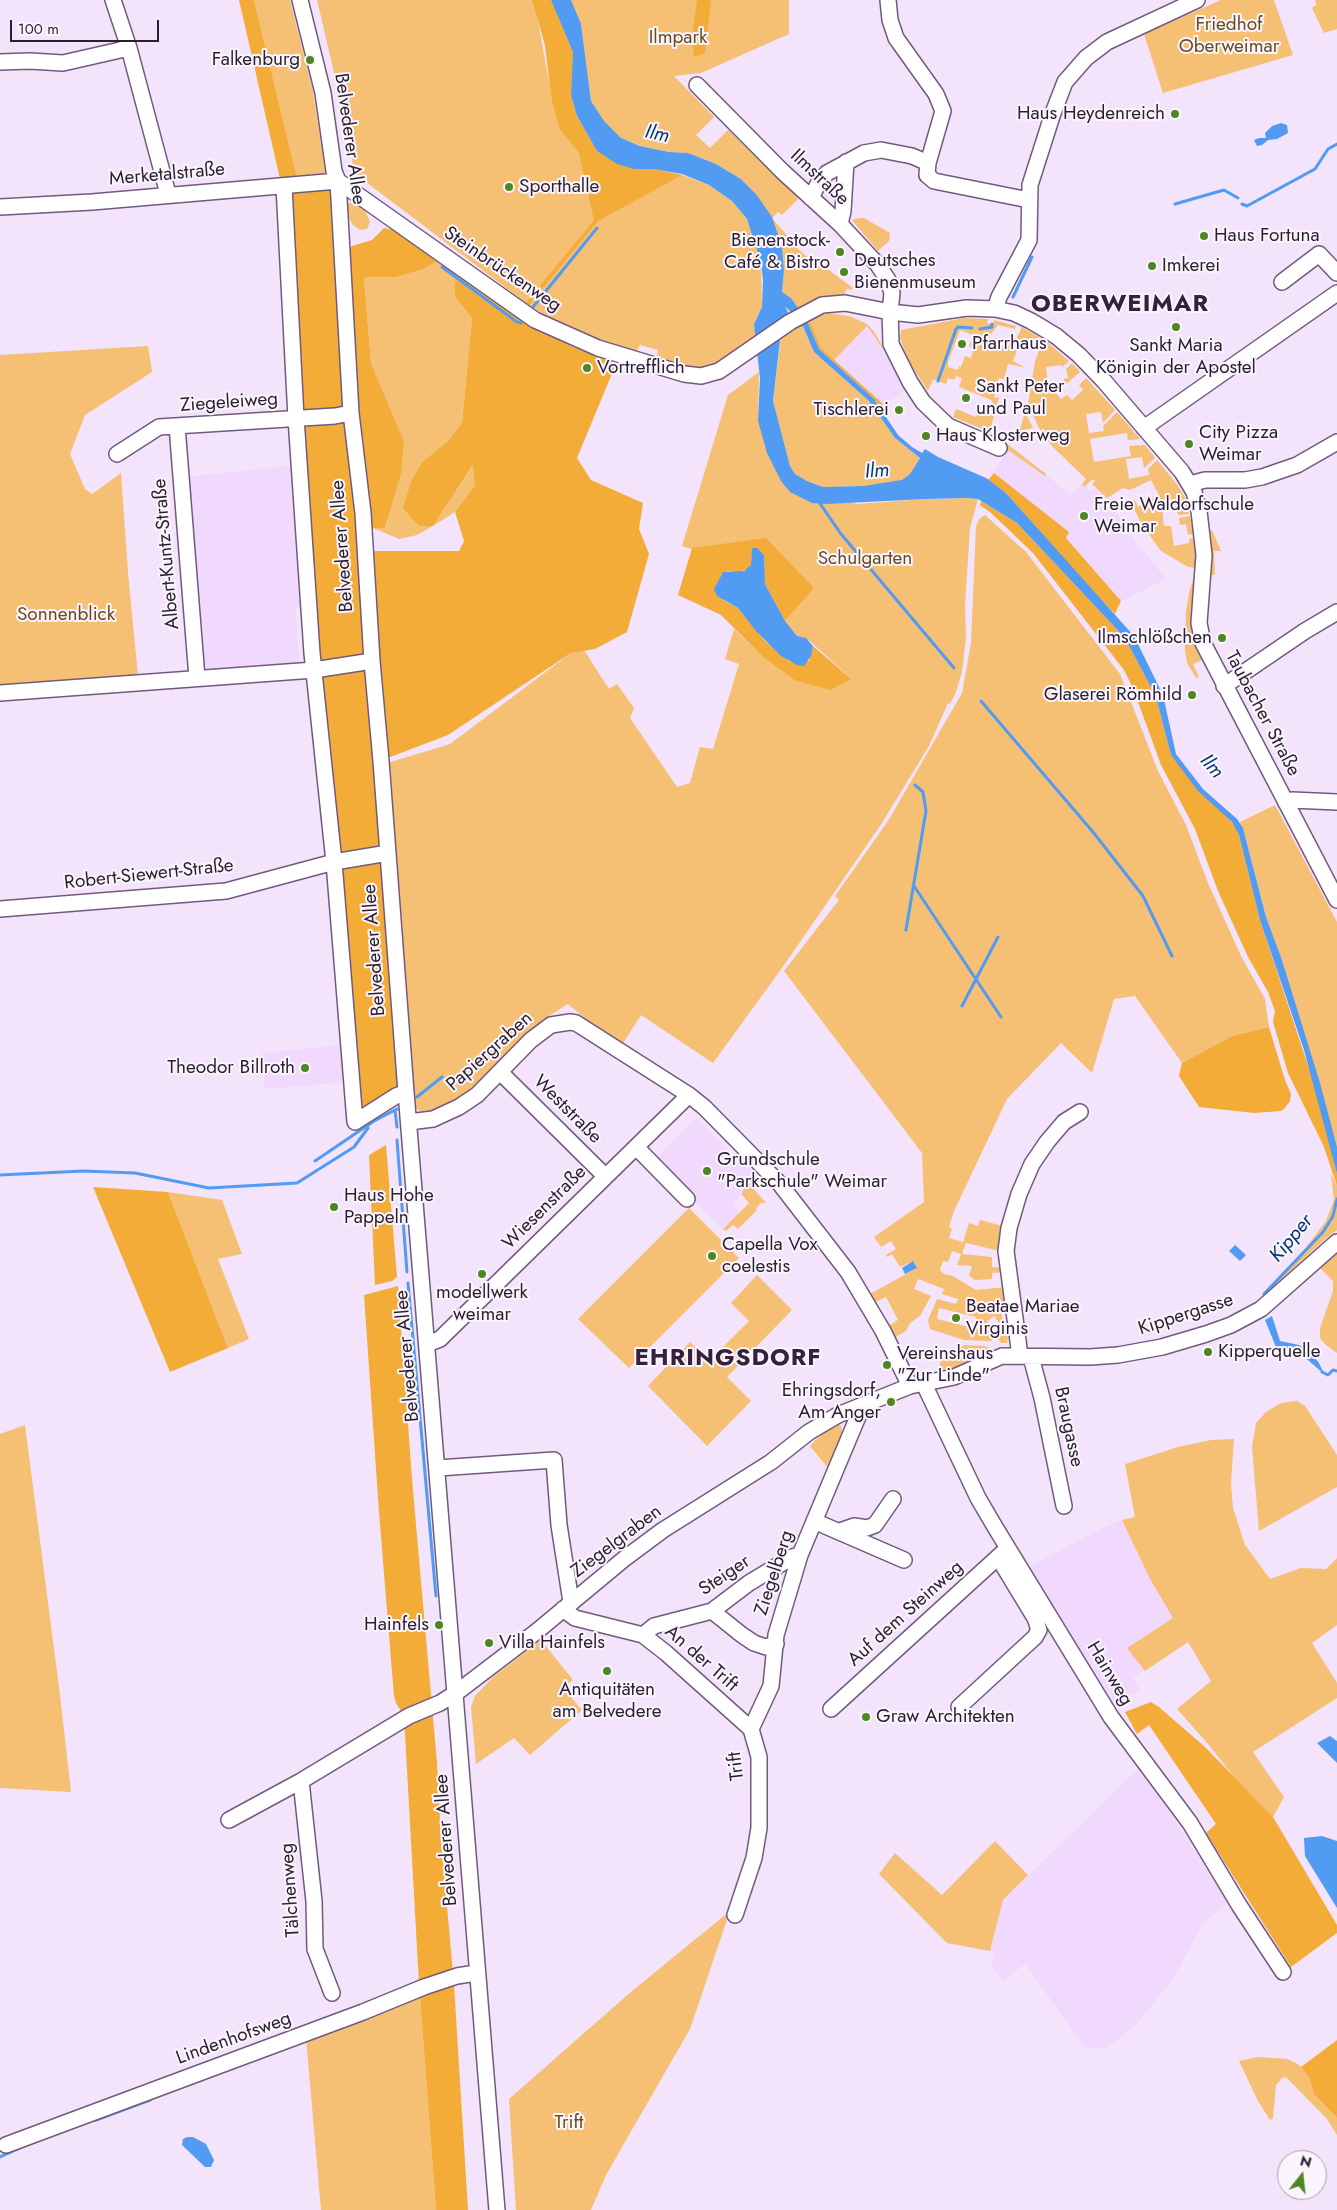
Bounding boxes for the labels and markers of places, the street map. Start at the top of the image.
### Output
place label: Falkenburg [212,49,300,71]
marker: Falkenburg [304,54,316,66]
place label: Haus Heydenreich [1017,103,1165,125]
marker: Haus Heydenreich [1169,108,1181,120]
place label: Sporthalle [519,176,599,198]
marker: Sporthalle [503,181,515,193]
place label: Haus Fortuna [1214,225,1320,247]
place label: Bienenstock- Café & Bistro [724,230,830,274]
marker: Haus Fortuna [1198,230,1210,242]
marker: Bienenstock- Café & Bistro [834,246,846,258]
place label: Deutsches Bienenmuseum [854,250,976,294]
place label: Imkerei [1162,255,1220,277]
marker: Imkerei [1146,260,1158,272]
marker: Deutsches Bienenmuseum [838,266,850,278]
marker: Sankt Maria Königin der Apostel [1170,321,1182,333]
place label: Pfarrhaus [972,333,1047,355]
place label: Sankt Maria Königin der Apostel [1096,335,1256,379]
marker: Pfarrhaus [956,338,968,350]
place label: Vortrefflich [597,357,685,379]
marker: Vortrefflich [581,362,593,374]
place label: Sankt Peter und Paul [976,376,1065,420]
marker: Sankt Peter und Paul [960,392,972,404]
place label: Tischlerei [813,399,889,421]
marker: Tischlerei [893,404,905,416]
place label: City Pizza Weimar [1199,422,1278,466]
place label: Haus Klosterweg [936,425,1070,447]
marker: Haus Klosterweg [920,430,932,442]
marker: City Pizza Weimar [1183,438,1195,450]
place label: Freie Waldorfschule Weimar [1094,494,1254,538]
marker: Freie Waldorfschule Weimar [1078,510,1090,522]
place label: Ilmschlößchen [1097,627,1212,649]
marker: Ilmschlößchen [1216,632,1228,644]
place label: Glaserei Römhild [1044,684,1182,706]
marker: Glaserei Römhild [1186,689,1198,701]
place label: Theodor Billroth [167,1057,295,1079]
marker: Theodor Billroth [299,1062,311,1074]
place label: Grundschule "Parkschule" Weimar [717,1149,887,1193]
marker: Grundschule "Parkschule" Weimar [701,1165,713,1177]
place label: Haus Hohe Pappeln [344,1185,434,1229]
marker: Haus Hohe Pappeln [328,1201,340,1213]
place label: Capella Vox coelestis [722,1234,817,1278]
marker: Capella Vox coelestis [706,1250,718,1262]
marker: modellwerk weimar [476,1268,488,1280]
place label: modellwerk weimar [436,1282,528,1326]
place label: Beatae Mariae Virginis [966,1296,1080,1340]
marker: Beatae Mariae Virginis [950,1312,962,1324]
place label: Kipperquelle [1218,1341,1320,1363]
place label: Vereinshaus "Zur Linde" [897,1343,993,1387]
marker: Kipperquelle [1202,1346,1214,1358]
marker: Vereinshaus "Zur Linde" [881,1359,893,1371]
place label: Ehringsdorf, Am Anger [782,1380,881,1424]
marker: Ehringsdorf, Am Anger [885,1396,897,1408]
place label: Hainfels [364,1614,429,1636]
marker: Hainfels [433,1619,445,1631]
place label: Villa Hainfels [499,1632,605,1654]
marker: Villa Hainfels [483,1637,495,1649]
marker: Antiquitäten am Belvedere [601,1665,613,1677]
place label: Antiquitäten am Belvedere [553,1679,661,1723]
place label: Graw Architekten [876,1706,1015,1728]
marker: Graw Architekten [860,1711,872,1723]

